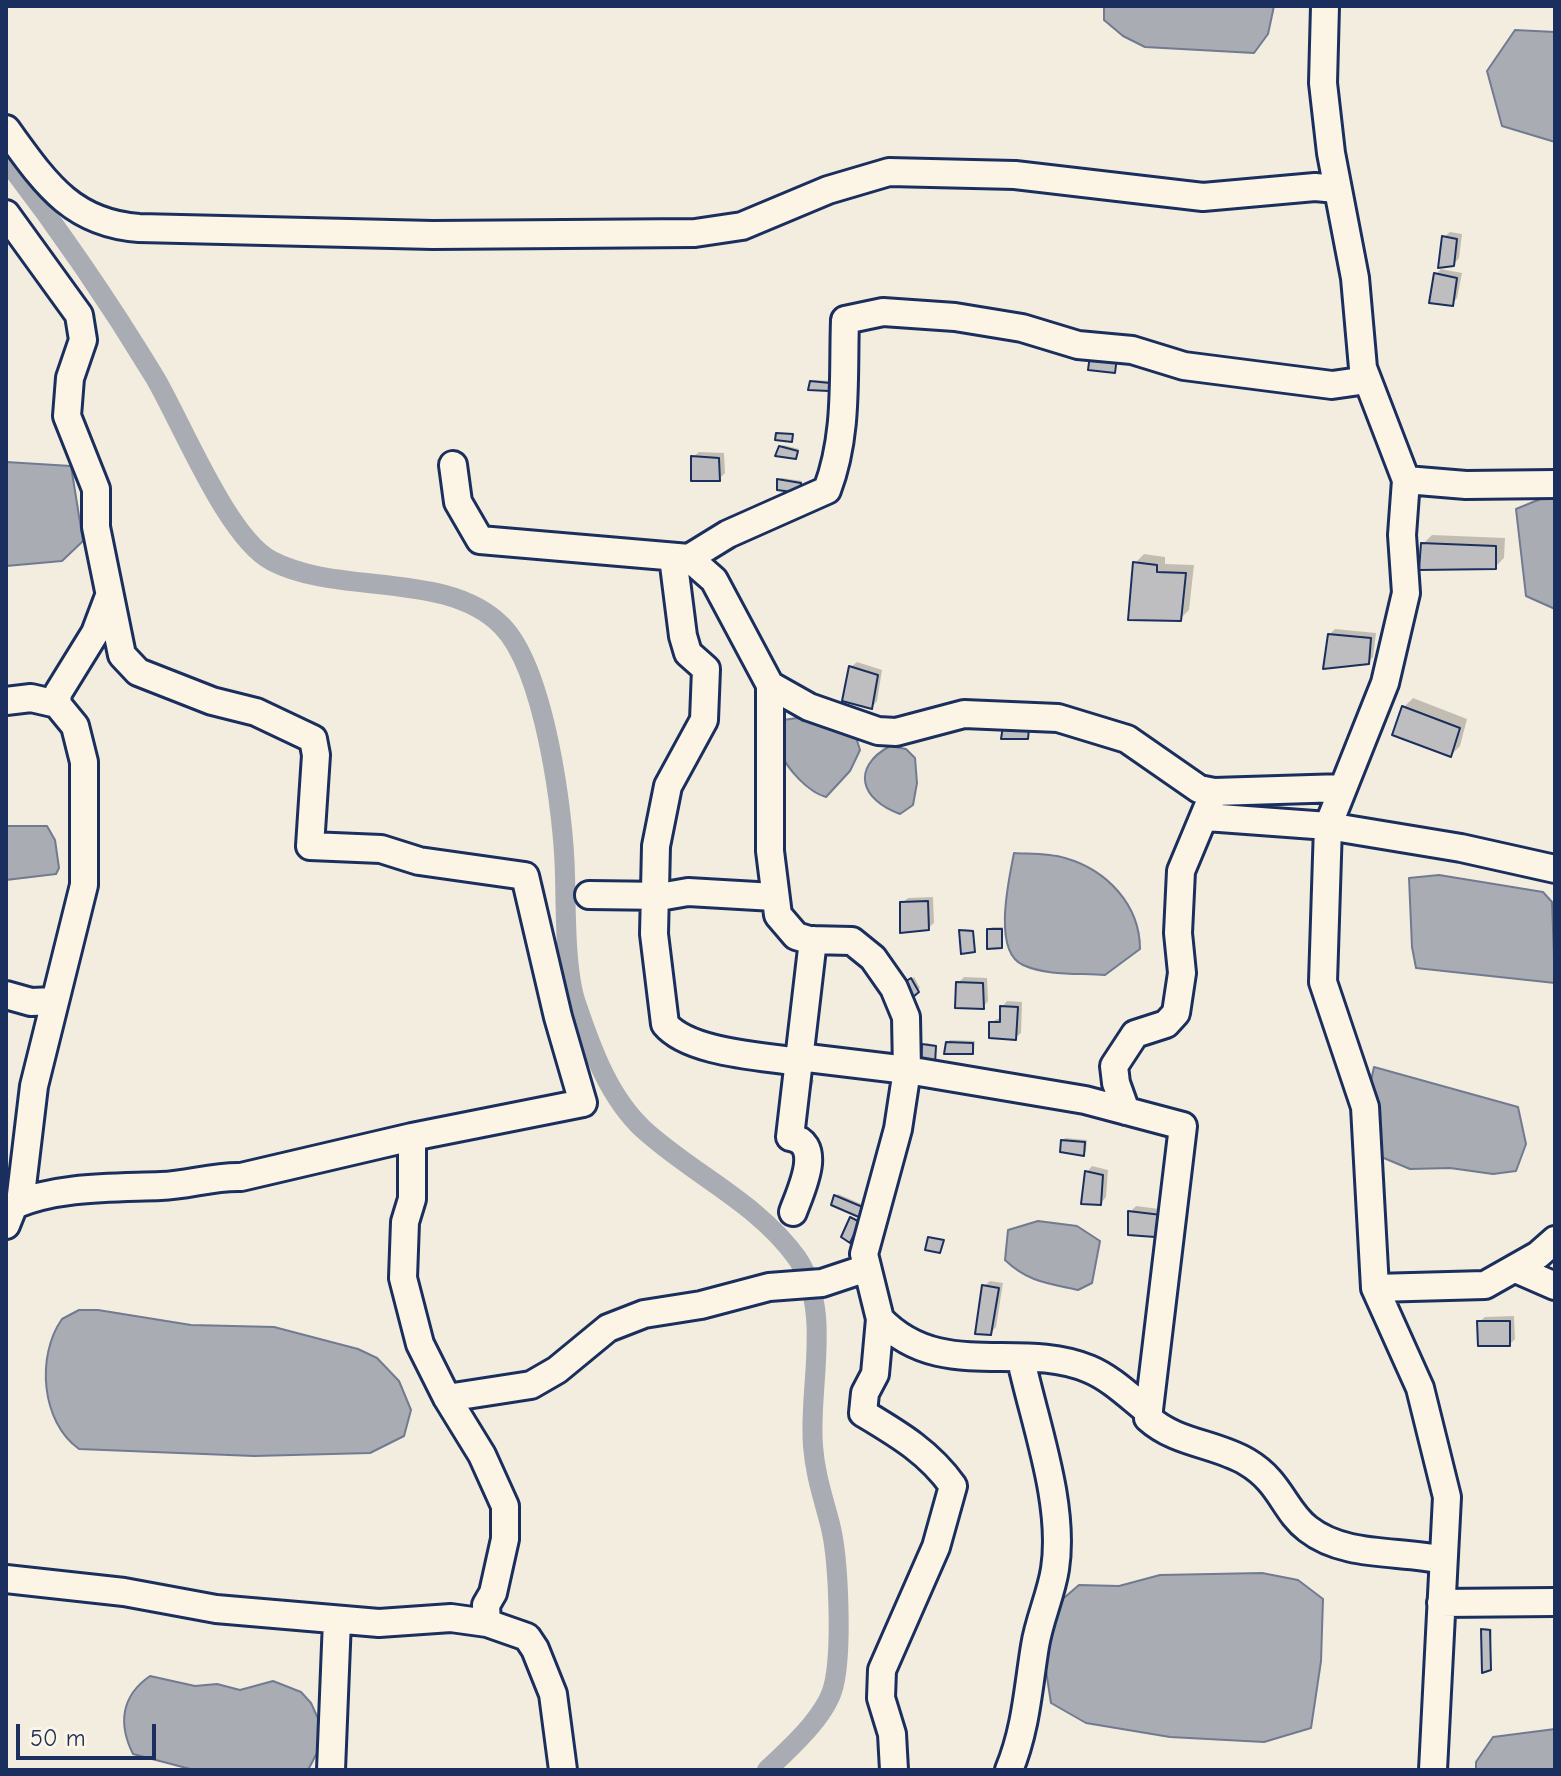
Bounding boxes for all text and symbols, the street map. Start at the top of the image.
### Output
scale bar [20,1708,160,1758]
text: 50 m [30,1724,86,1752]

